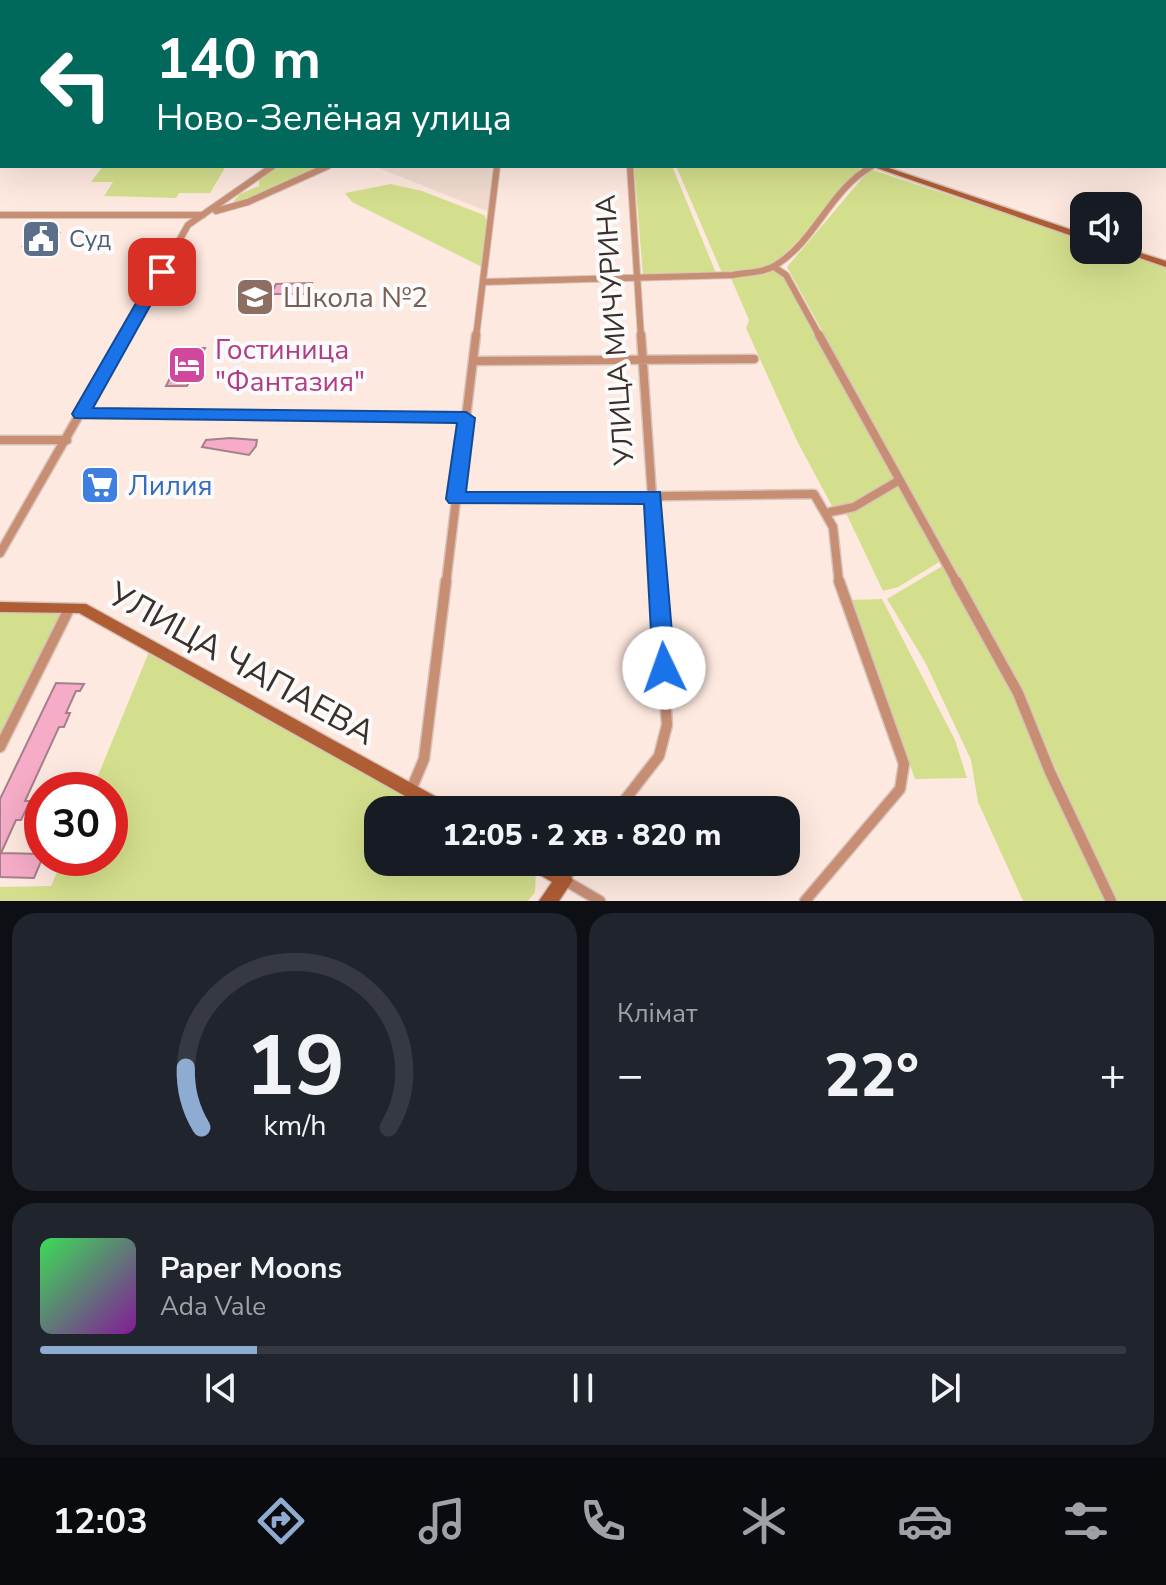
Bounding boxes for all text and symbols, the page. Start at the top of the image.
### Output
text: 140 m [156,21,321,98]
icon: left [24,32,128,136]
text: Ново-Зелёная улица [156,94,512,143]
map controls [1070,192,1142,264]
button: sound [1070,192,1142,264]
street label: УЛИЦА МИЧУРИНА [587,193,643,467]
public building icon: Суд [20,218,62,260]
place label: Суд [69,223,111,255]
pin [128,238,196,306]
icon: arrive [140,250,184,294]
school or university icon: Школа №2 [234,276,276,318]
place label: Школа №2 [283,279,428,317]
place label: Гостиница "Фантазия" [215,331,365,401]
hotel icon: Гостиница "Фантазия" [166,344,208,386]
supermarket icon: Лилия [79,464,121,506]
place label: Лилия [128,467,213,505]
street label: УЛИЦА ЧАПАЕВА [99,571,383,756]
position arrow [622,626,706,710]
speed limit sign: 30 [24,772,128,876]
text: 12:05 · 2 хв · 820 m [443,815,721,856]
text: Клімат [617,996,698,1031]
text: 19 [245,1010,344,1123]
text: 22° [824,1035,919,1117]
text: − [617,1046,643,1106]
text: + [1100,1046,1126,1106]
text: km/h [263,1106,326,1145]
text: Paper Moons [160,1248,342,1289]
text: Ada Vale [160,1289,266,1324]
icon: previous [199,1366,243,1410]
icon: pause [561,1366,605,1410]
icon: next [923,1366,967,1410]
icon: directions [253,1493,309,1549]
icon: music [414,1493,470,1549]
icon: phone [575,1493,631,1549]
icon: climate [736,1493,792,1549]
icon: car [897,1493,953,1549]
icon: filters [1058,1493,1114,1549]
text: 12:03 [52,1497,148,1546]

